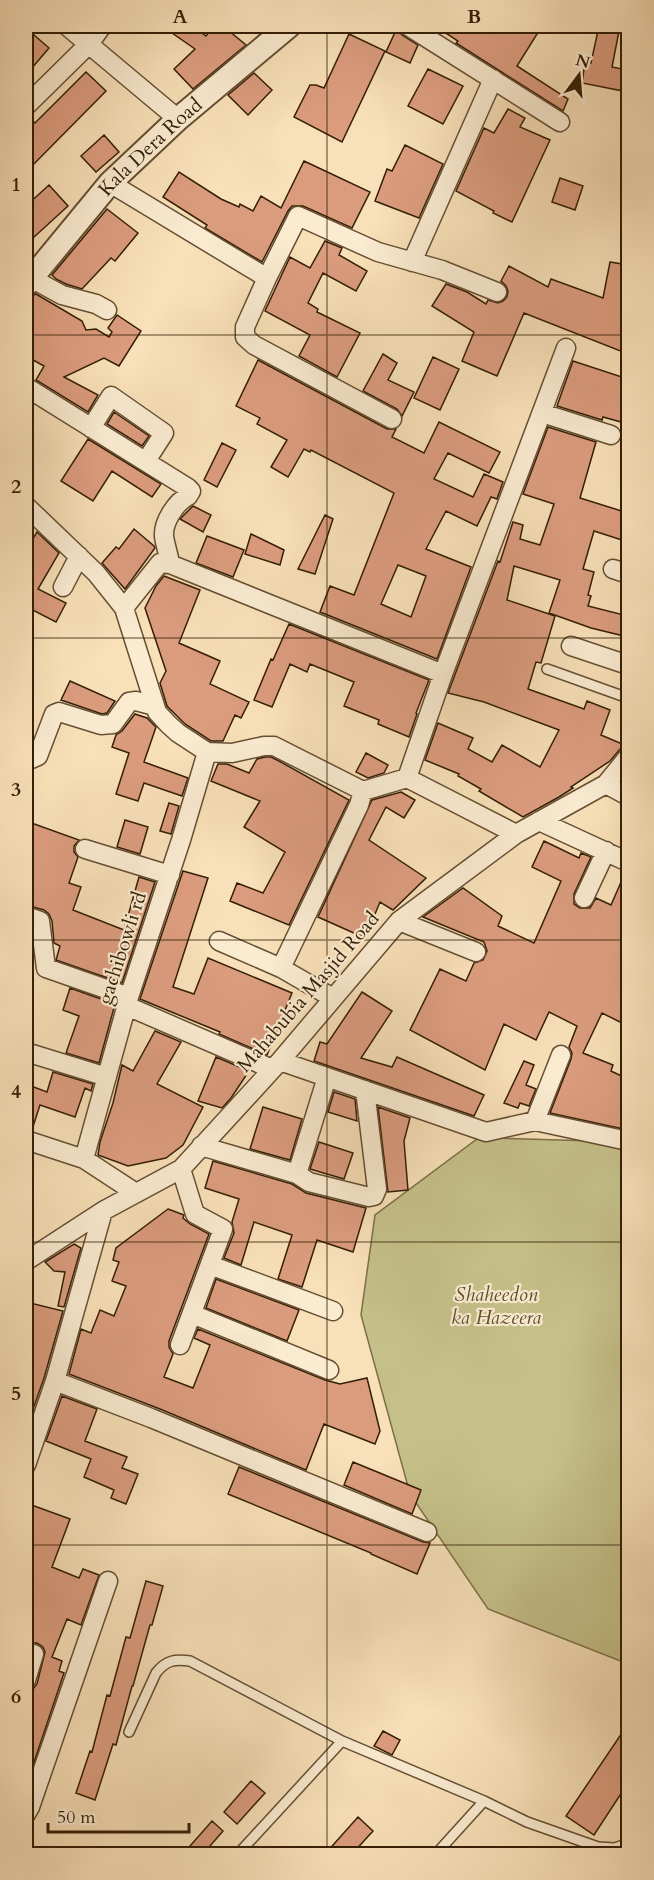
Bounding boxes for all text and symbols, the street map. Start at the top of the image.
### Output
text: A [172,3,188,30]
text: B [467,3,481,30]
north arrow [549,45,609,105]
text: N [573,49,593,74]
street label: Kala Dera Road [91,91,208,201]
text: 1 [11,171,21,198]
text: 2 [11,473,21,500]
text: 3 [11,776,21,803]
street label: gachibowli rd [91,888,153,1008]
street label: Mahabubia Masjid Road [231,906,386,1078]
text: 4 [11,1078,21,1105]
park label: Shaheedon ka Hazeera [451,1281,541,1331]
text: 5 [11,1380,21,1407]
text: 6 [11,1683,21,1710]
scale bar [48,1796,189,1834]
text: 50 m [57,1805,96,1830]

